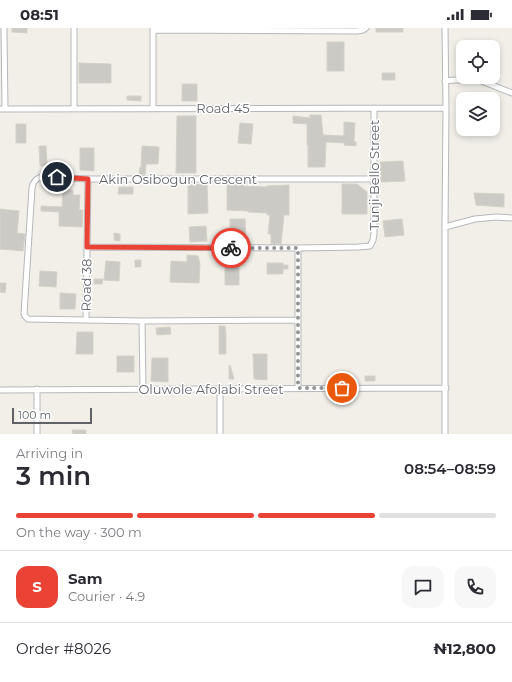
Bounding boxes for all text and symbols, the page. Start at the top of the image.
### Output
text: 08:51 [20,5,59,24]
map controls [456,40,500,136]
button: locate [456,40,500,84]
button: layers [456,92,500,136]
street label: Road 45 [196,100,250,116]
street label: Tunji Bello Street [366,120,382,230]
pin [40,160,74,194]
icon: home [46,166,68,188]
street label: Akin Osibogun Crescent [99,171,257,187]
courier [211,228,251,268]
icon: bike [220,237,242,259]
street label: Road 38 [78,258,94,312]
pin [325,371,359,405]
icon: bag [331,377,353,399]
street label: Oluwole Afolabi Street [138,381,284,397]
scale bar [12,406,92,425]
text: 100 m [18,408,51,422]
text: Arriving in [16,445,83,461]
text: 08:54–08:59 [404,459,496,478]
text: 3 min [16,460,91,492]
text: On the way · 300 m [16,524,142,540]
button: chat [402,566,444,608]
button: phone [454,566,496,608]
text: Sam [68,569,103,588]
text: S [32,577,42,596]
text: Courier · 4.9 [68,588,145,604]
text: Order #8026 [16,639,111,658]
text: ₦12,800 [433,639,496,658]

